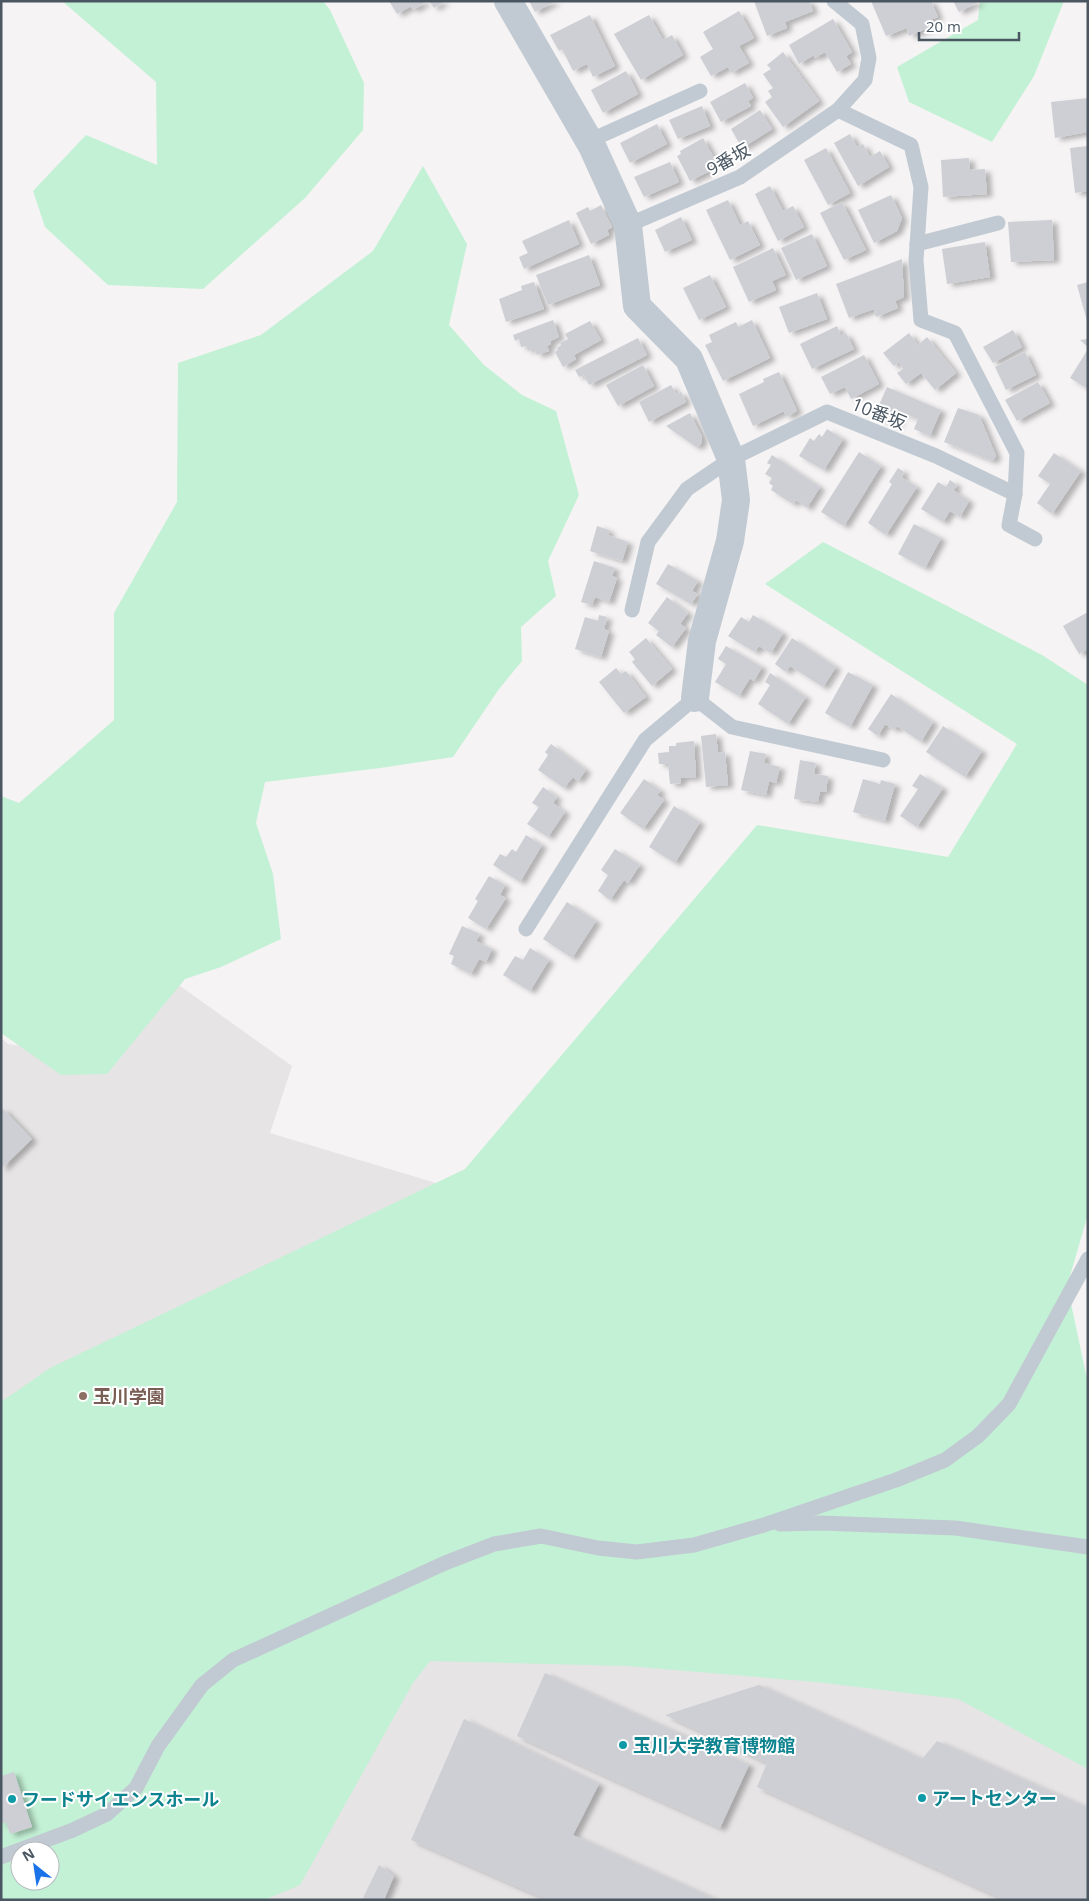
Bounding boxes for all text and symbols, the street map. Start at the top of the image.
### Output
scale bar [919,10,1019,42]
text: 20 m [926,16,961,36]
street label: 9番坂 [702,137,754,181]
street label: 10番坂 [848,391,910,435]
place label: 玉川学園 [93,1384,165,1408]
marker: 玉川学園 [77,1390,89,1402]
place label: 玉川大学教育博物館 [633,1733,795,1757]
marker: 玉川大学教育博物館 [617,1739,629,1751]
place label: アートセンター [932,1786,1057,1810]
place label: フードサイエンスホール [22,1787,219,1811]
marker: アートセンター [916,1792,928,1804]
marker: フードサイエンスホール [6,1793,18,1805]
north arrow [10,1841,60,1891]
text: N [19,1843,38,1865]

